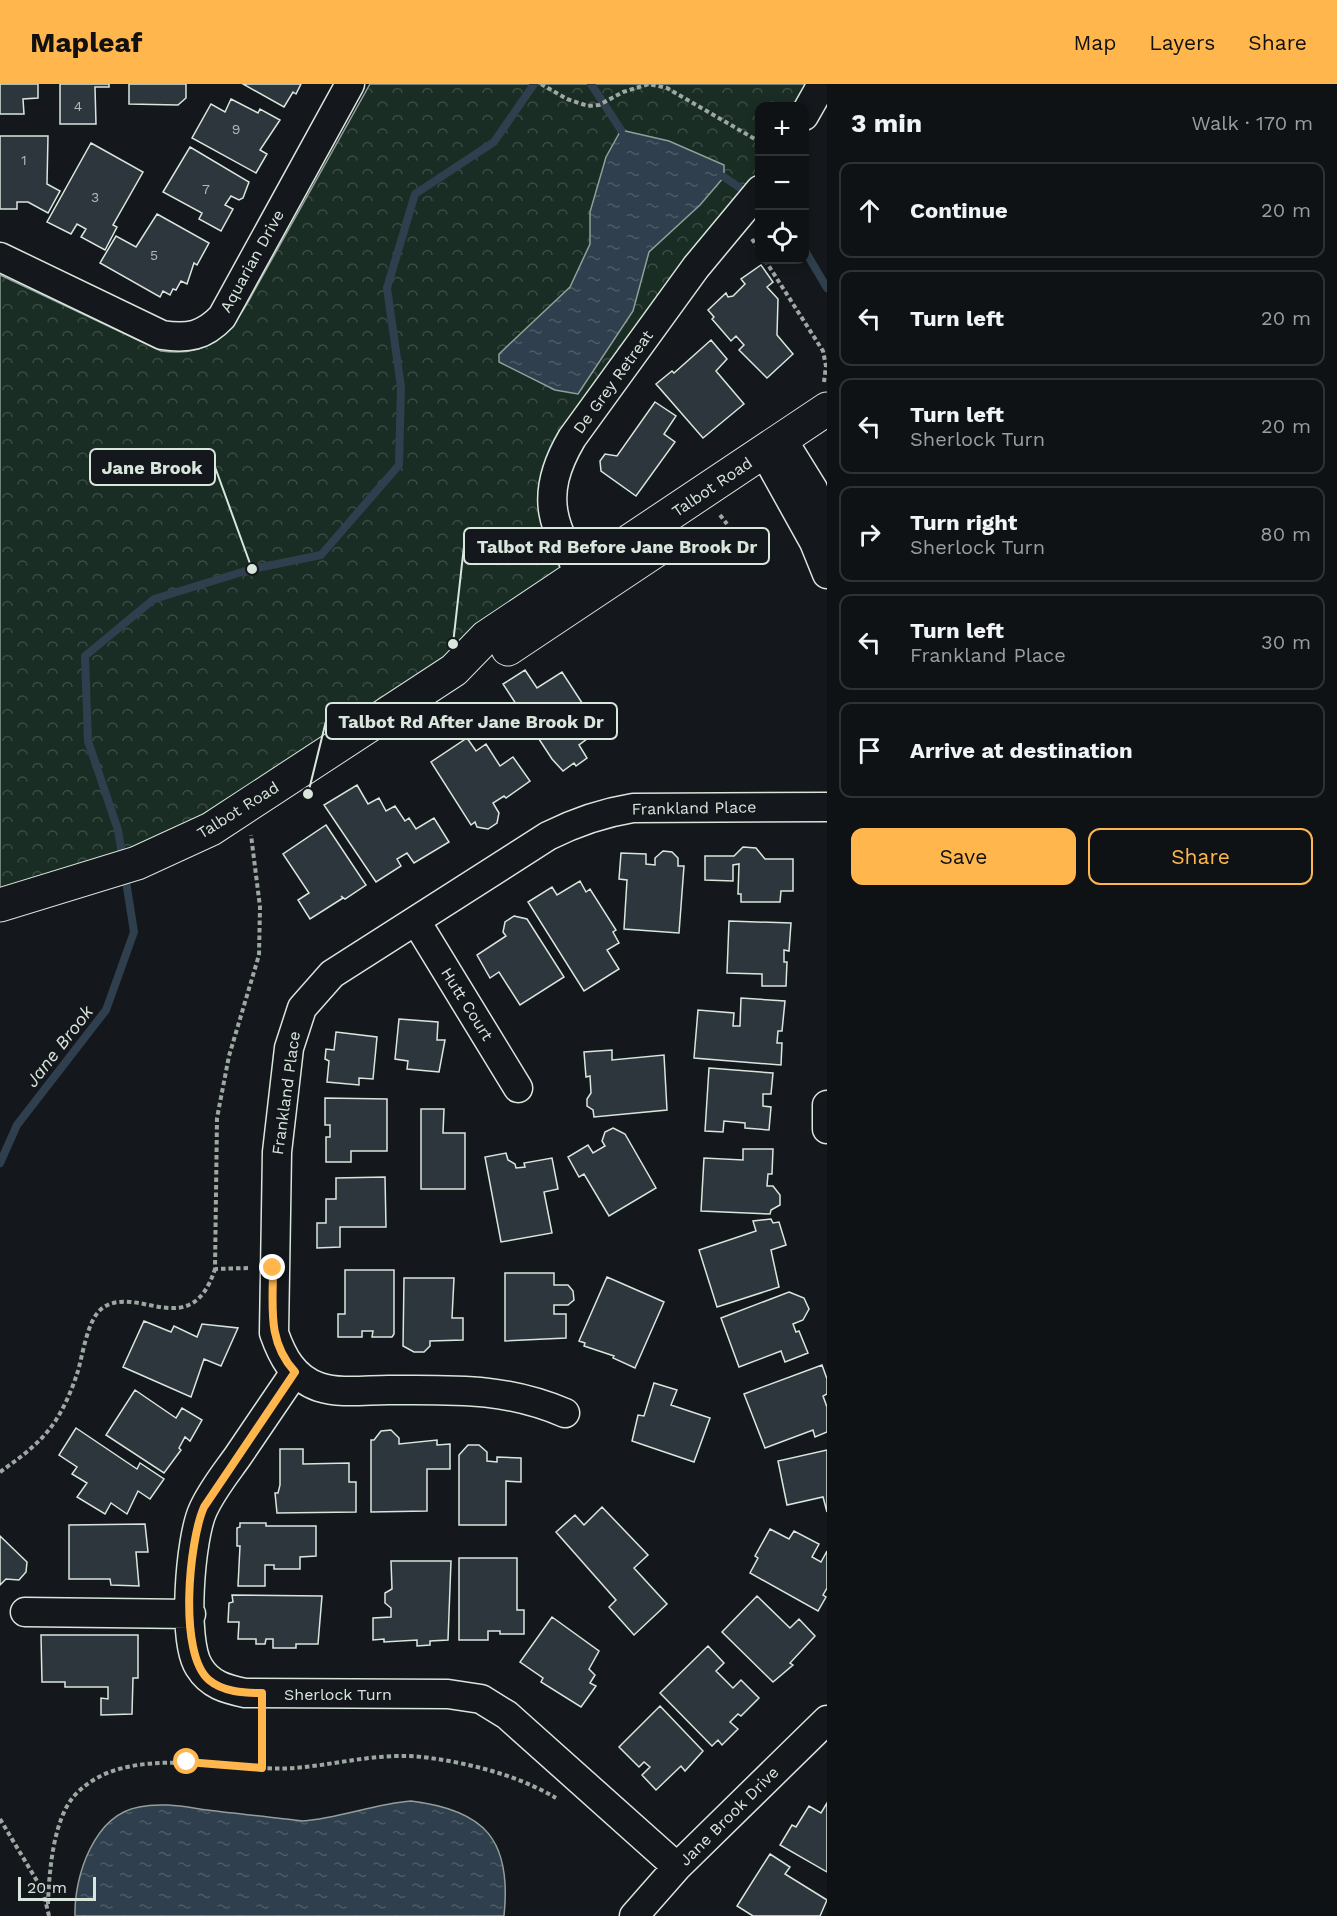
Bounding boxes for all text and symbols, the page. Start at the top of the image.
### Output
text: Mapleaf [30,26,142,59]
text: Map [1073,30,1116,55]
text: Layers [1149,30,1215,55]
text: Share [1248,30,1307,55]
house number: 4 [74,98,82,114]
map controls [755,102,809,264]
button: + [755,102,809,156]
text: 3 min [851,108,922,138]
text: Walk · 170 m [1192,111,1313,135]
house number: 9 [232,121,240,137]
house number: 1 [21,152,27,168]
button: − [755,156,809,210]
house number: 7 [202,181,210,197]
house number: 3 [91,189,99,205]
icon: ahead [853,194,886,227]
text: Continue [910,198,1008,223]
text: 20 m [1261,198,1311,222]
street label: Aquarian Drive [216,206,288,316]
button: locate [755,210,809,264]
house number: 5 [150,247,158,263]
icon: left [853,302,886,335]
text: Turn left [910,306,1004,331]
text: 20 m [1261,306,1311,330]
street label: De Grey Retreat [569,326,657,437]
text: Turn left [910,402,1004,427]
icon: left [853,410,886,443]
text: 20 m [1261,414,1311,438]
text: Sherlock Turn [910,427,1045,451]
callout: Jane Brook [90,449,215,485]
street label: Talbot Road [668,453,756,521]
text: Jane Brook [102,457,203,478]
text: Turn right [910,510,1017,535]
icon: right [853,518,886,551]
text: 80 m [1260,522,1311,546]
callout: Talbot Rd Before Jane Brook Dr [464,528,769,564]
text: Sherlock Turn [910,535,1045,559]
text: Talbot Rd Before Jane Brook Dr [477,536,757,557]
text: Turn left [910,618,1004,643]
icon: left [853,626,886,659]
text: 30 m [1261,630,1311,654]
text: Frankland Place [910,643,1066,667]
callout: Talbot Rd After Jane Brook Dr [326,703,617,739]
text: Talbot Rd After Jane Brook Dr [338,711,604,732]
icon: arrive [853,734,886,767]
text: Arrive at destination [910,738,1133,763]
street label: Talbot Road [194,777,282,843]
street label: Frankland Place [631,797,757,819]
button: Save [851,828,1076,885]
button: Share [1088,828,1313,885]
street label: Hutt Court [437,964,497,1044]
water label: Jane Brook [21,1000,98,1091]
street label: Frankland Place [268,1030,304,1156]
route end [259,1254,285,1280]
street label: Sherlock Turn [284,1685,392,1704]
route start [173,1748,199,1774]
street label: Jane Brook Drive [676,1763,782,1869]
scale bar [18,1874,96,1902]
text: 20 m [27,1878,67,1897]

